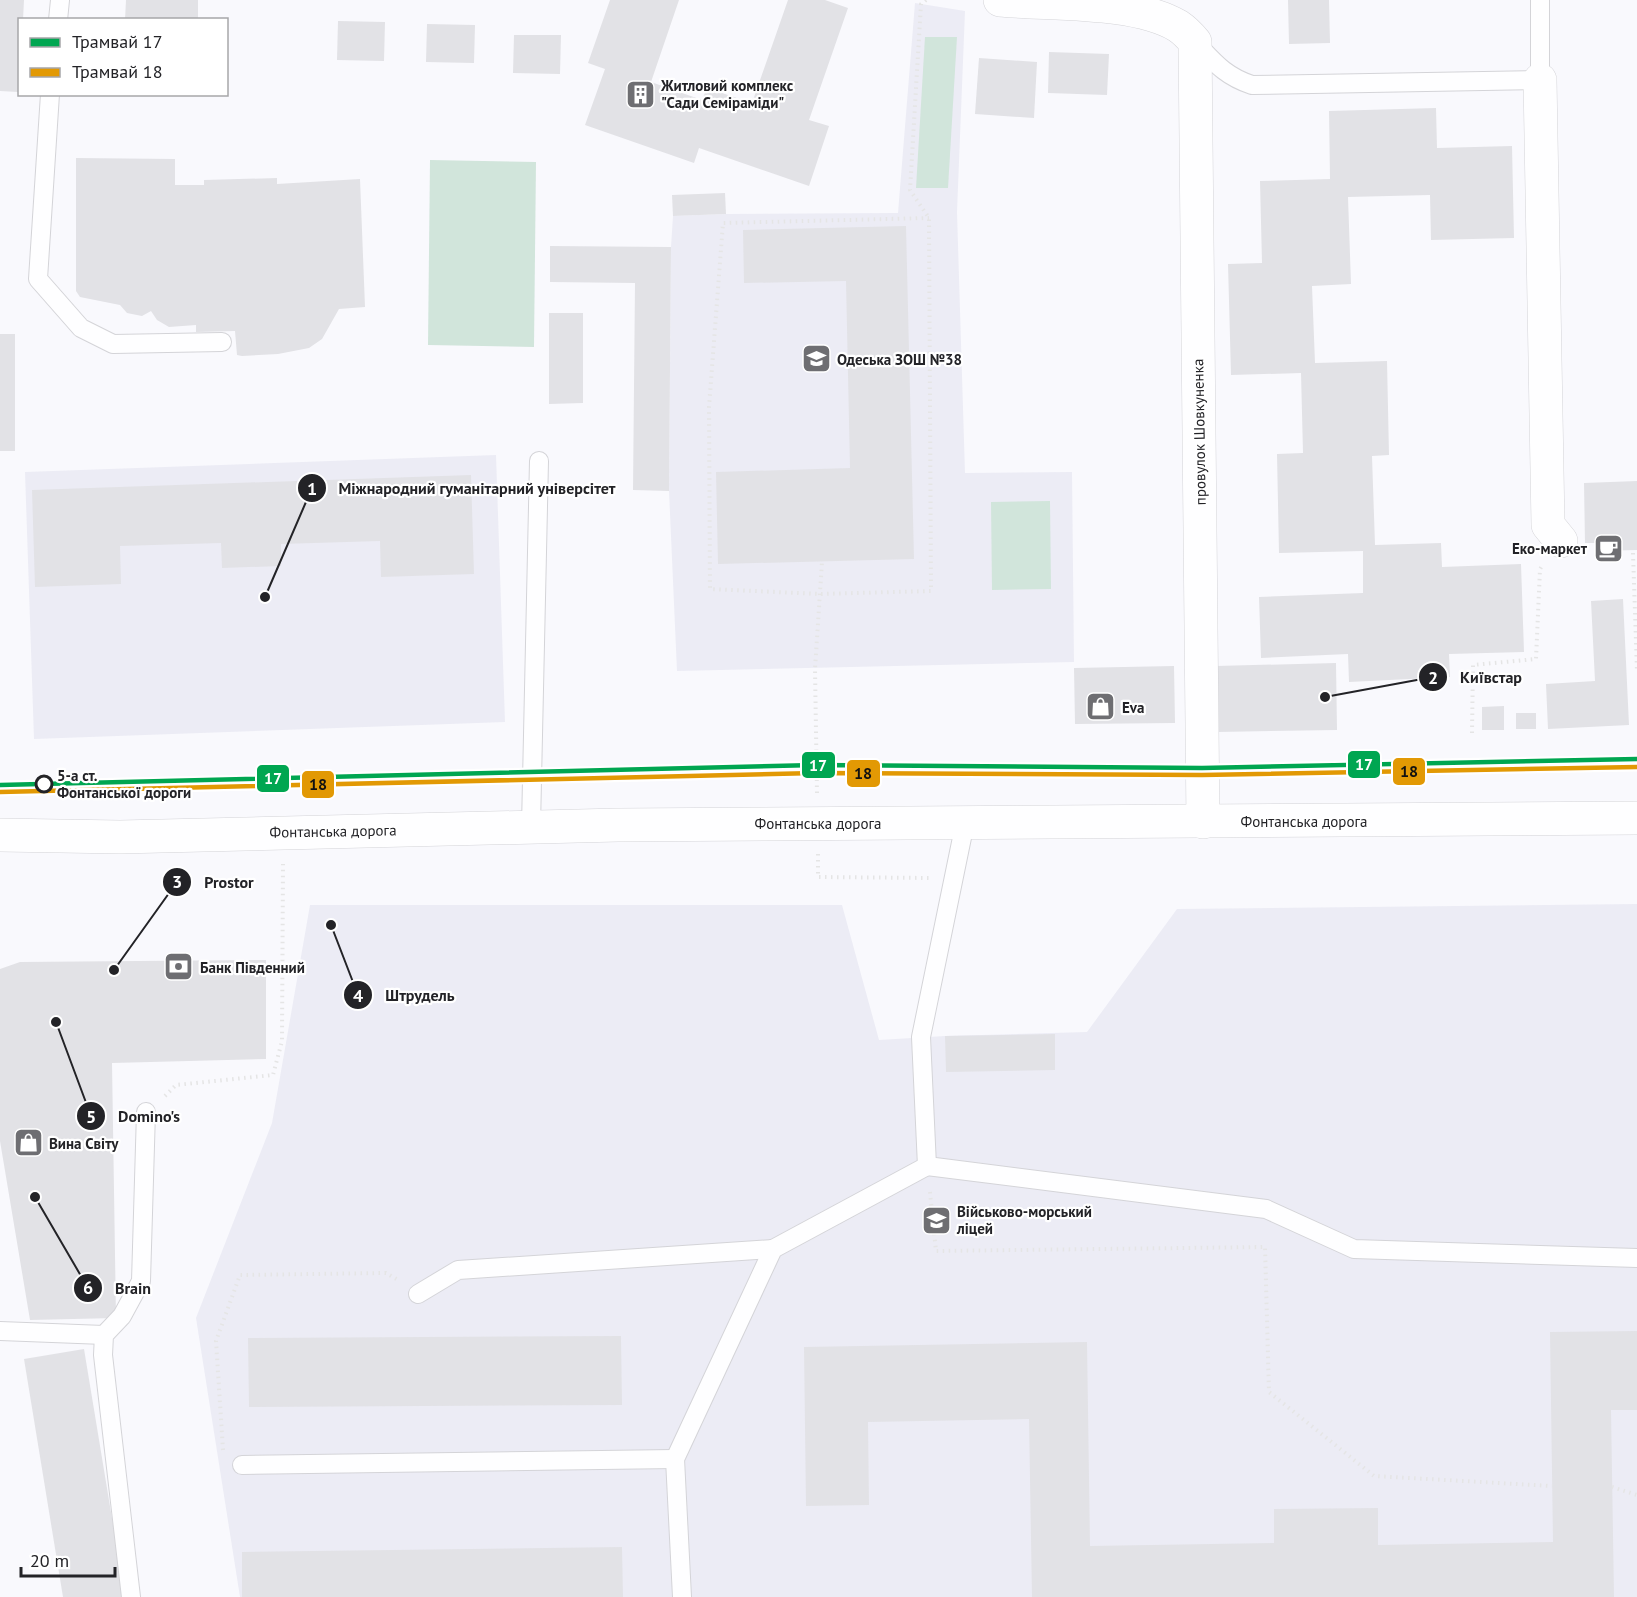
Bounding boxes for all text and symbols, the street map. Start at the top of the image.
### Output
legend [18,18,228,96]
text: Трамвай 17 [72,30,162,53]
text: Трамвай 18 [72,60,162,83]
place label: Житловий комплекс "Сади Семіраміди" [660,76,794,112]
building icon: Житловий комплекс "Сади Семіраміди" [624,78,656,110]
school or university icon: Одеська ЗОШ №38 [800,343,832,375]
place label: Одеська ЗОШ №38 [837,350,962,369]
street label: провулок Шовкуненка [1188,359,1210,505]
callout: Міжнародний гуманітарний універсітет [297,471,628,505]
text: 1 [307,477,317,500]
text: Міжнародний гуманітарний універсітет [338,478,616,498]
cafe icon: Еко-маркет [1592,532,1624,564]
place label: Еко-маркет [1512,539,1588,558]
callout: Київстар [1418,660,1534,694]
text: 2 [1428,666,1438,689]
text: Київстар [1460,667,1522,687]
shop icon: Eva [1085,691,1117,723]
place label: Eva [1122,698,1144,717]
line badge: 17 [1347,750,1381,779]
line badge: 17 [801,751,836,779]
text: 17 [1355,754,1373,774]
text: 17 [809,755,827,775]
line badge: 18 [1392,757,1426,786]
line badge: 18 [846,759,881,788]
text: 18 [1400,761,1418,781]
text: 18 [854,763,872,783]
line badge: 17 [256,764,290,793]
place label: 5-а ст. Фонтанської дороги [57,766,191,802]
text: 17 [264,768,282,788]
line badge: 18 [301,770,335,799]
text: 18 [309,774,327,794]
marker: 5-а ст. Фонтанської дороги [35,775,53,793]
street label: Фонтанська дорога [1241,812,1367,831]
street label: Фонтанська дорога [755,814,881,833]
street label: Фонтанська дорога [269,820,397,842]
callout: Prostor [162,865,265,899]
text: 3 [172,870,182,893]
text: Prostor [204,872,254,892]
bank icon: Банк Південний [163,951,195,983]
place label: Банк Південний [200,958,305,977]
callout: Штрудель [343,978,467,1012]
text: 4 [353,984,363,1007]
text: Штрудель [385,985,455,1005]
callout: Domino's [76,1099,192,1133]
text: 5 [86,1105,96,1128]
text: Domino's [118,1106,180,1126]
shop icon: Вина Світу [12,1127,44,1159]
place label: Вина Світу [49,1134,119,1153]
place label: Військово-морський ліцей [956,1202,1092,1238]
school or university icon: Військово-морський ліцей [920,1204,952,1236]
callout: Brain [73,1271,163,1305]
text: 6 [83,1276,93,1299]
text: Brain [115,1278,151,1298]
scale bar [21,1540,116,1578]
text: 20 m [30,1549,69,1572]

